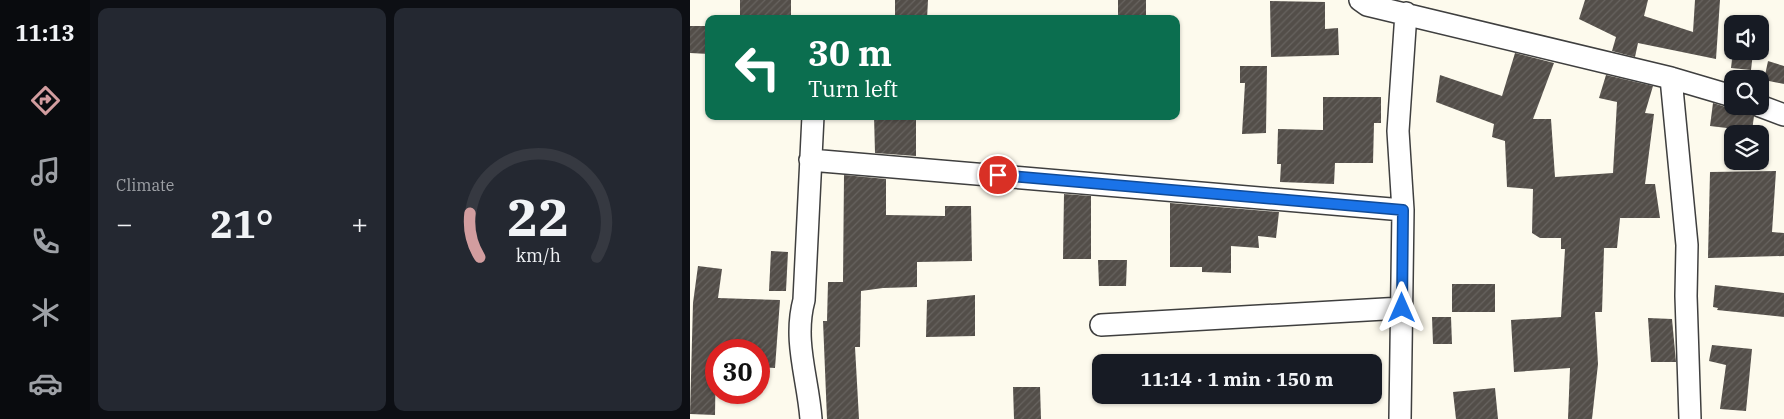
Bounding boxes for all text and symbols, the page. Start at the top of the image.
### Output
map controls [1724,15,1769,170]
button: sound [1724,15,1769,60]
text: 11:13 [15,18,75,47]
text: 30 m [808,30,892,76]
icon: left [725,35,790,100]
button: search [1724,70,1769,115]
text: Turn left [808,74,898,103]
icon: directions [28,83,63,118]
button: layers [1724,125,1769,170]
icon: music [28,154,63,189]
pin [977,154,1019,196]
icon: arrive [984,161,1012,189]
text: Climate [116,175,174,195]
text: 22 [507,183,569,250]
text: 21° [210,199,274,248]
text: − [116,205,133,242]
text: + [351,205,368,242]
icon: phone [28,224,63,259]
text: km/h [515,244,561,267]
position arrow [1375,281,1427,333]
icon: climate [28,295,63,330]
speed limit sign: 30 [705,339,770,404]
icon: car [28,366,63,401]
text: 11:14 · 1 min · 150 m [1141,367,1333,391]

